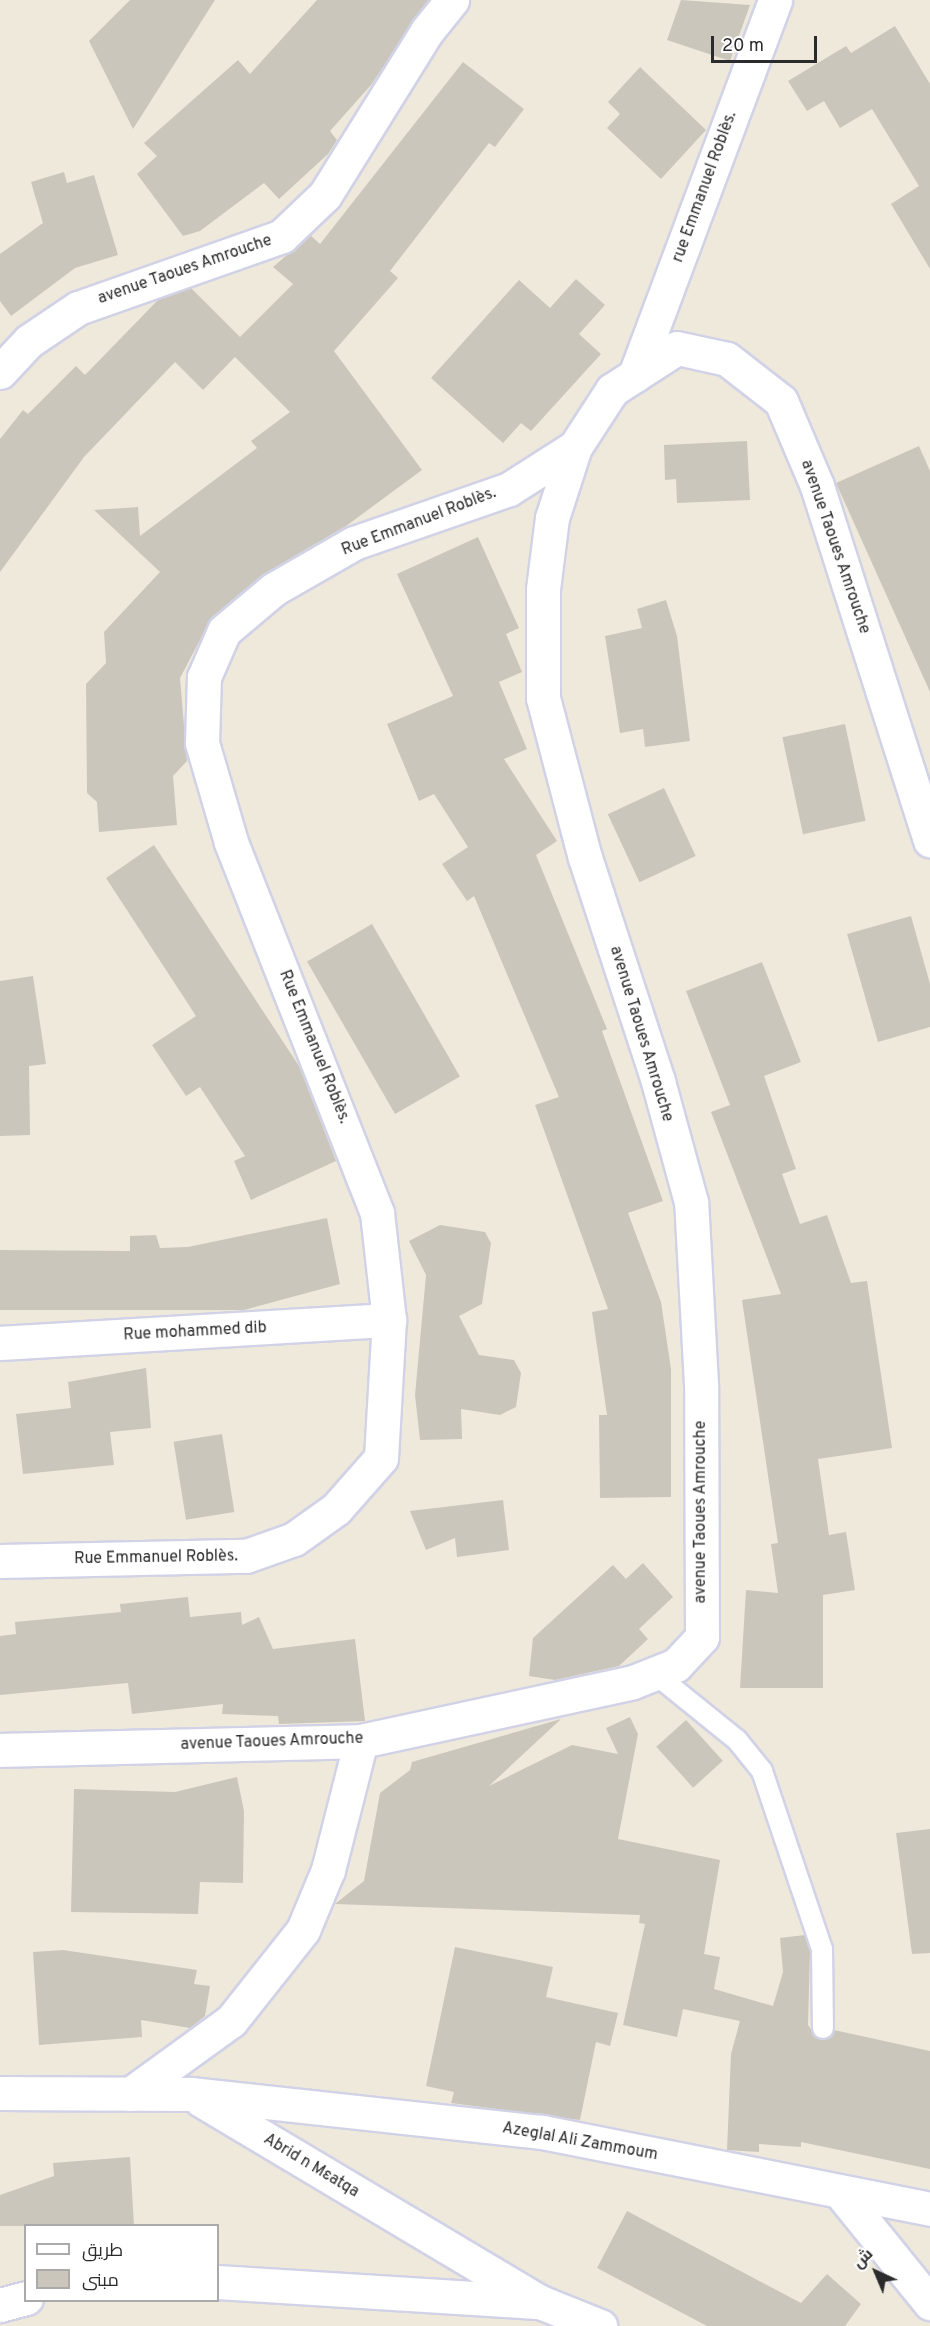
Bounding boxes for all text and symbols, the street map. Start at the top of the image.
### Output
scale bar [714,24,820,62]
text: 20 m [722,35,764,58]
street label: rue Emmanuel Roblès. [669,109,741,265]
street label: avenue Taoues Amrouche [95,231,275,309]
street label: avenue Taoues Amrouche [796,457,874,637]
street label: Rue Emmanuel Roblès. [339,484,499,560]
street label: avenue Taoues Amrouche [605,943,677,1125]
street label: Rue Emmanuel Roblès. [274,967,354,1127]
street label: Rue mohammed dib [123,1319,267,1345]
street label: avenue Taoues Amrouche [691,1420,711,1604]
street label: Rue Emmanuel Roblès. [74,1547,238,1569]
street label: avenue Taoues Amrouche [180,1729,364,1755]
street label: Azeglal Ali Zammoum [500,2119,660,2165]
street label: Abrid n Mɛatqa [260,2130,362,2202]
legend [24,2224,219,2302]
text: طريق [82,2240,123,2263]
north arrow [846,2242,906,2302]
text: ش [849,2245,878,2273]
text: مبنى [82,2270,119,2293]

